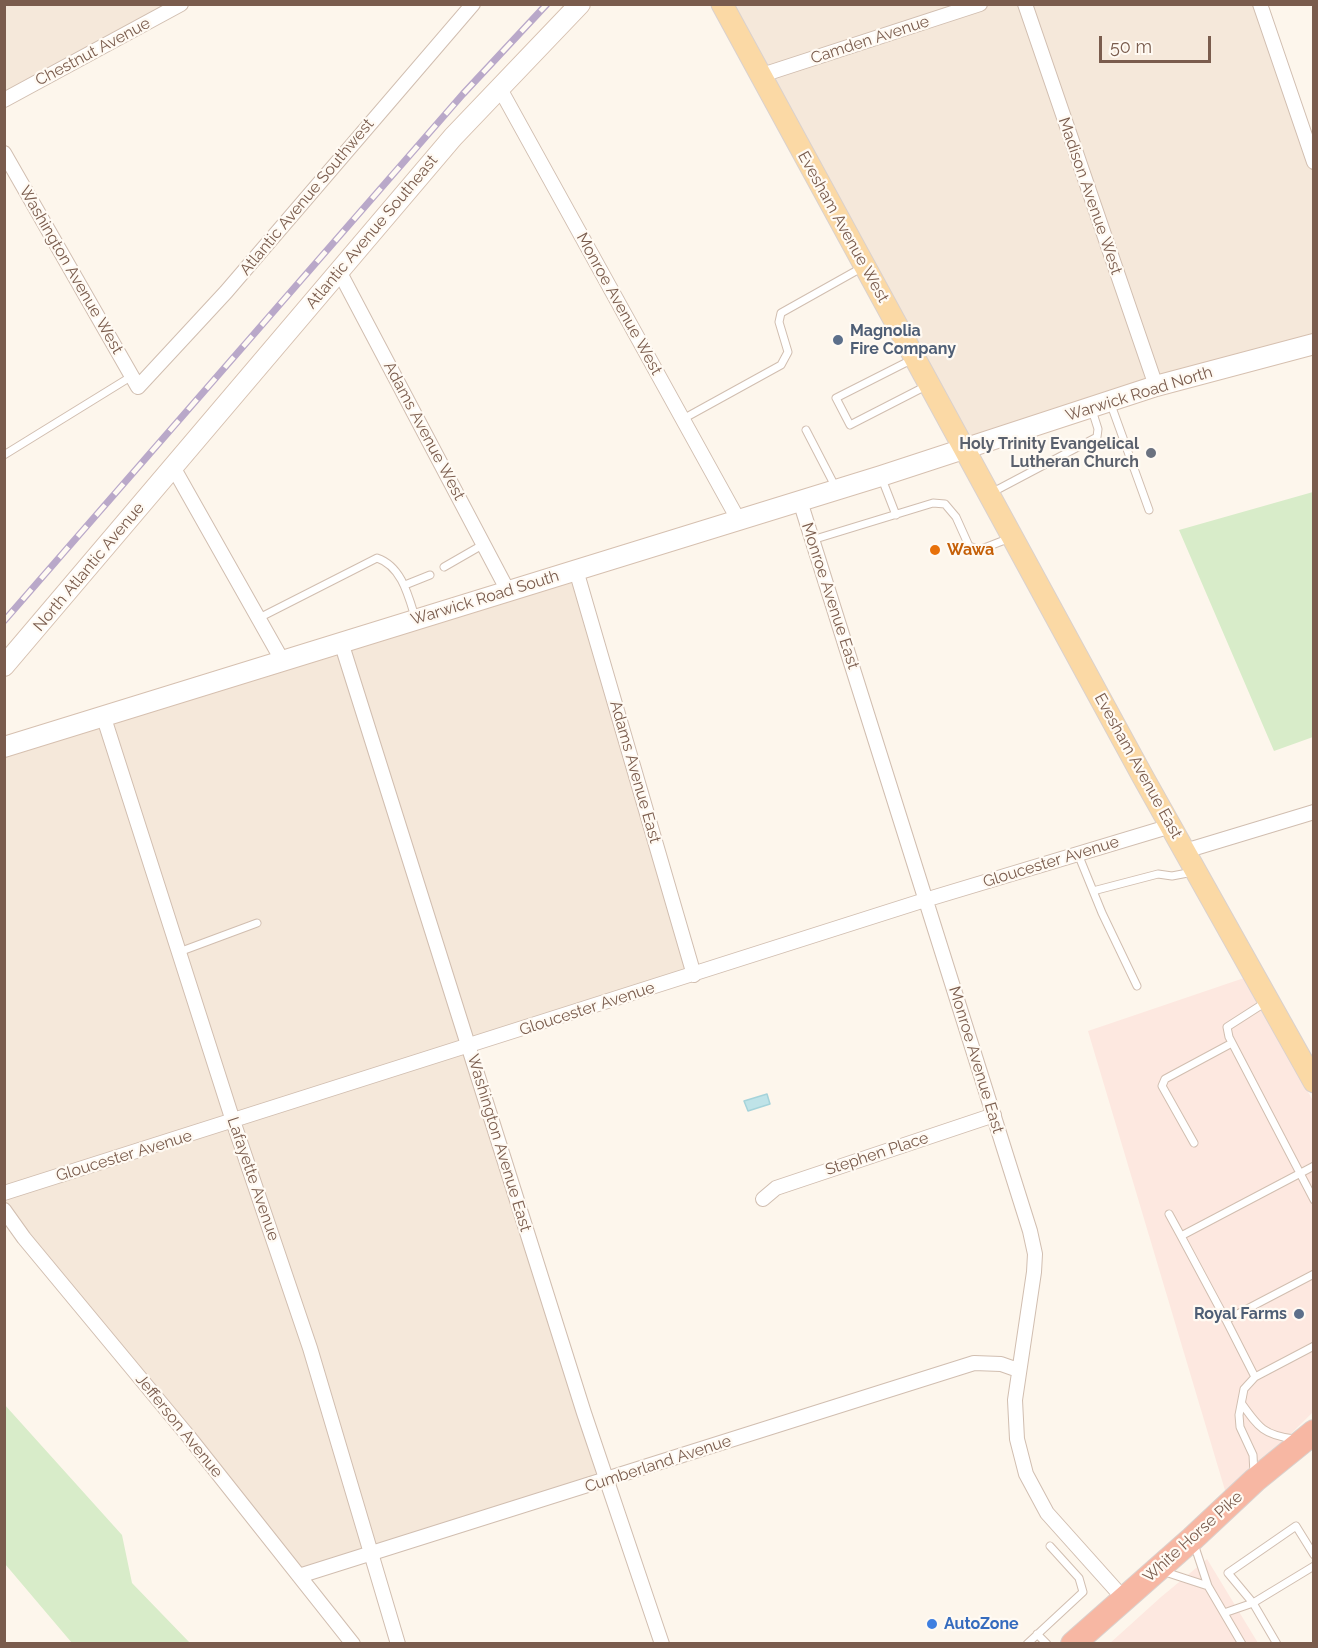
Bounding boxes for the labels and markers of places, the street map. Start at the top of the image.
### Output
place label: Magnolia Fire Company [850,321,956,359]
marker: Magnolia Fire Company [831,333,845,347]
place label: Holy Trinity Evangelical Lutheran Church [959,434,1139,472]
marker: Holy Trinity Evangelical Lutheran Church [1144,446,1158,460]
place label: Wawa [947,540,994,560]
marker: Wawa [928,543,942,557]
place label: Royal Farms [1194,1304,1287,1324]
marker: Royal Farms [1292,1307,1306,1321]
place label: AutoZone [944,1614,1019,1634]
marker: AutoZone [925,1617,939,1631]

